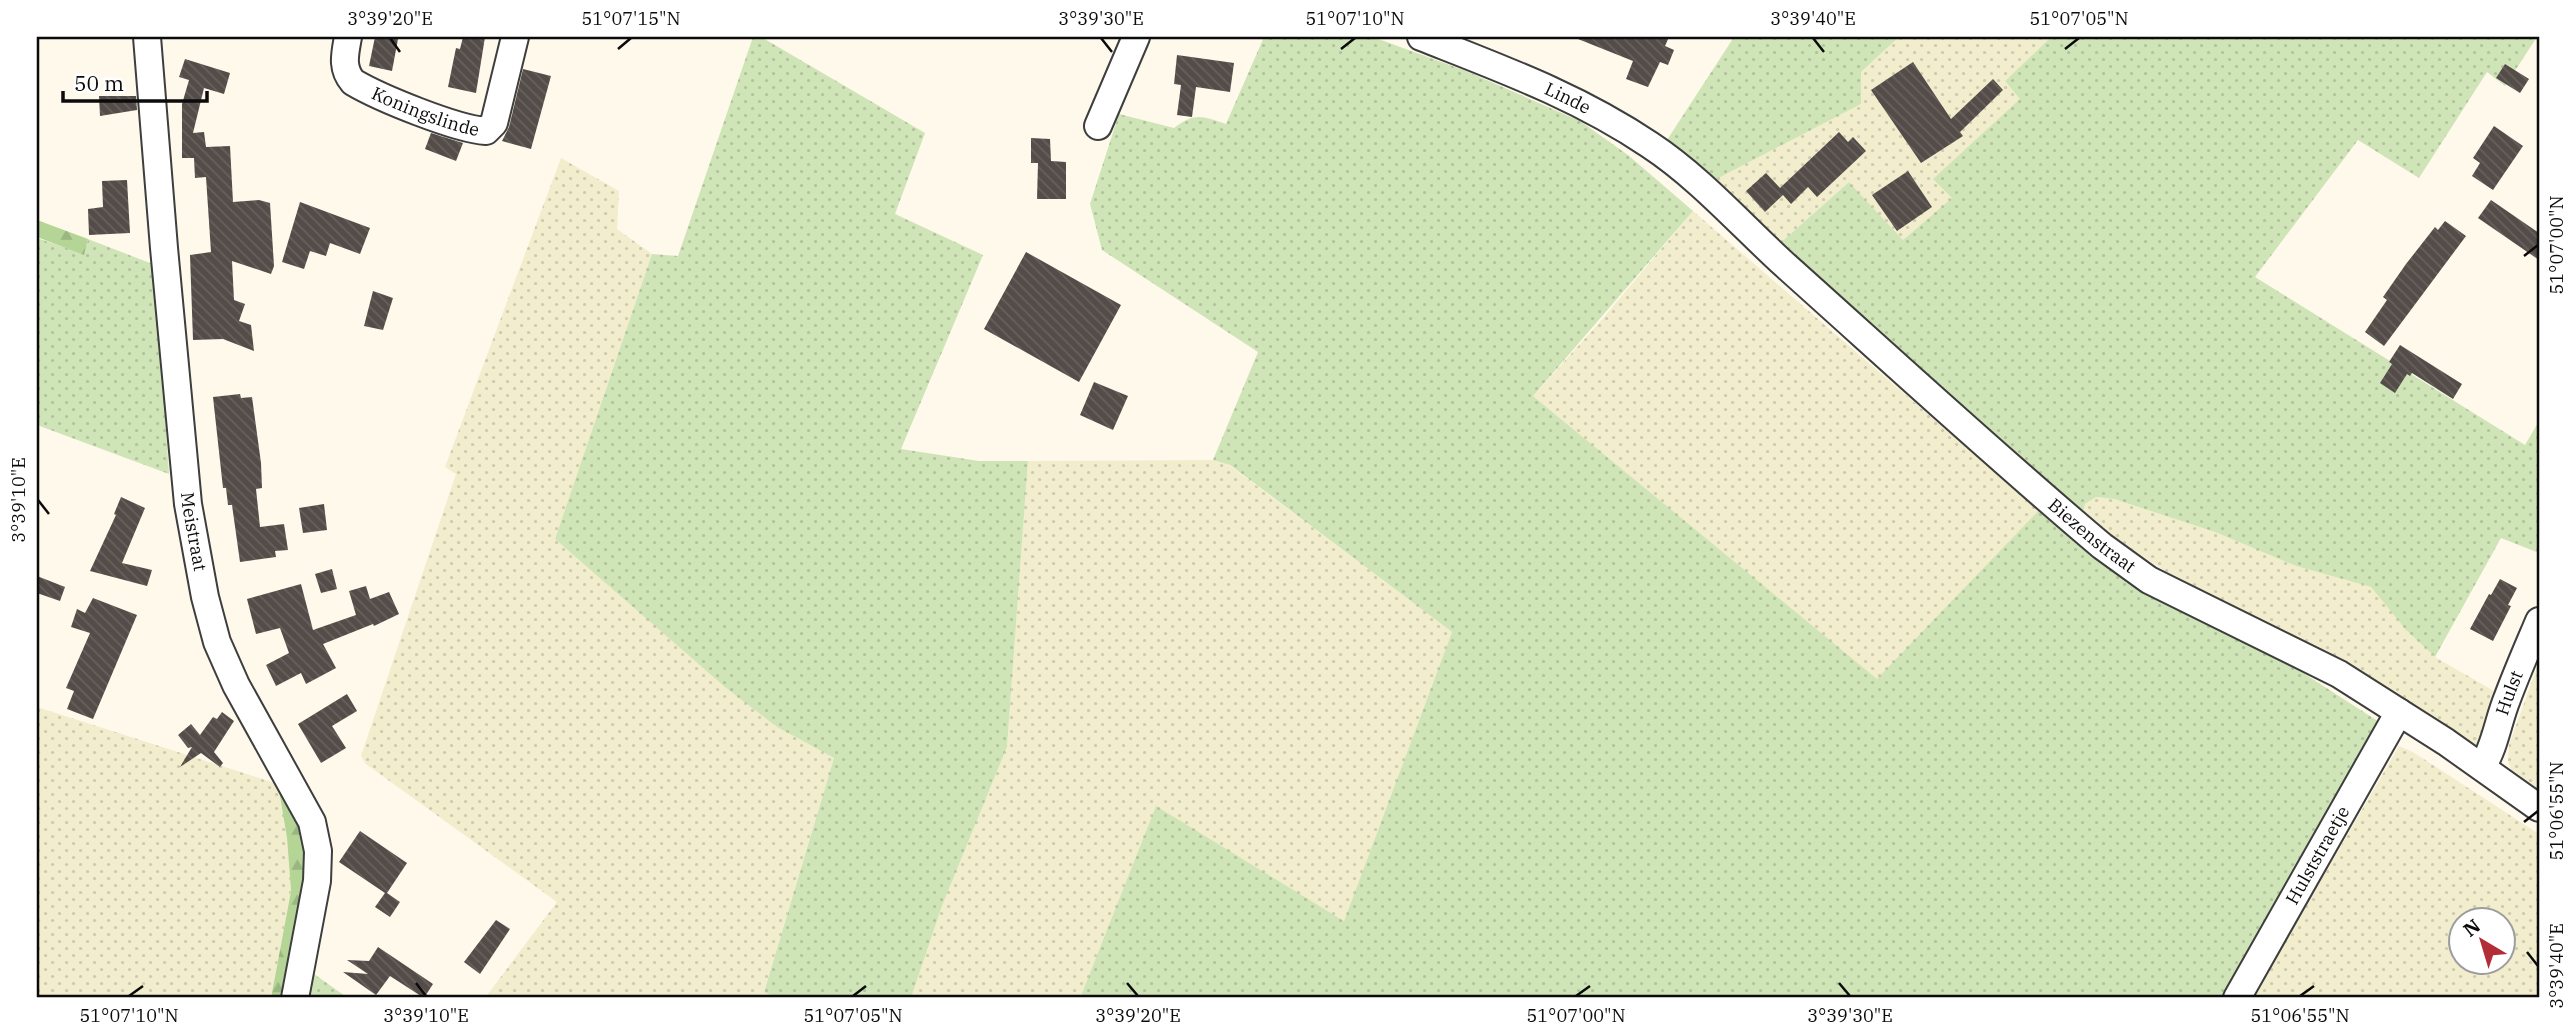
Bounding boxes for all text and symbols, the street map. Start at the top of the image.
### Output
text: 3°39'20"E [347,7,433,30]
text: 51°07'15"N [582,7,681,30]
text: 3°39'30"E [1058,7,1144,30]
text: 51°07'10"N [1306,7,1405,30]
text: 3°39'40"E [1770,7,1856,30]
text: 51°07'05"N [2030,7,2129,30]
scale bar [63,60,206,104]
text: 50 m [74,69,124,97]
street label: Linde [1541,77,1595,119]
street label: Koningslinde [368,81,481,141]
text: 51°07'00"N [2545,196,2568,295]
text: 3°39'10"E [7,457,30,543]
street label: Meistraat [176,491,212,573]
street label: Biezenstraat [2044,493,2141,578]
street label: Hulst [2490,667,2528,718]
text: 51°06'55"N [2545,762,2568,861]
street label: Hulststraetje [2280,802,2354,908]
north arrow [2446,906,2516,976]
text: N [2458,914,2485,942]
text: 3°39'40"E [2545,923,2568,1009]
text: 51°07'10"N [80,1004,179,1027]
text: 3°39'10"E [383,1004,469,1027]
text: 51°07'05"N [804,1004,903,1027]
text: 3°39'20"E [1095,1004,1181,1027]
text: 51°07'00"N [1527,1004,1626,1027]
text: 3°39'30"E [1807,1004,1893,1027]
text: 51°06'55"N [2251,1004,2350,1027]

